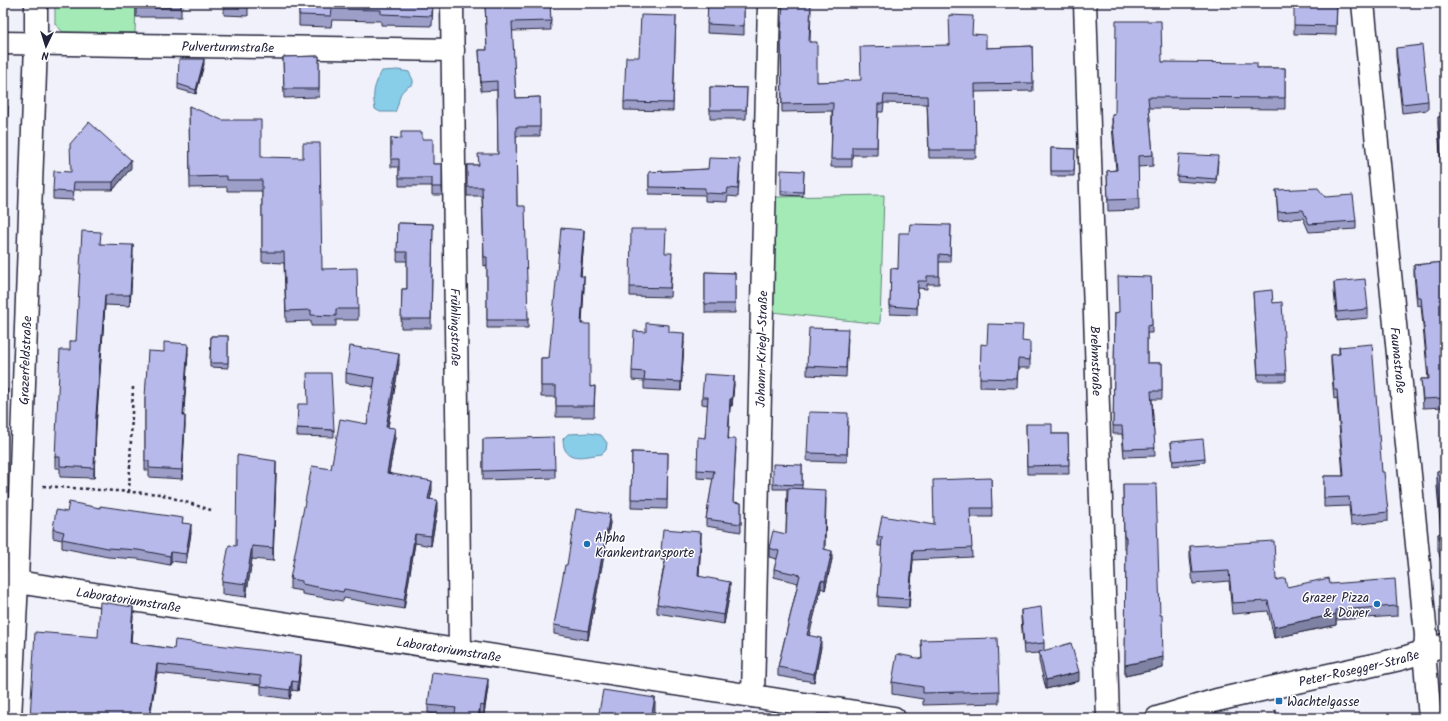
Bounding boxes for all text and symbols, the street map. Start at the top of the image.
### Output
north arrow [26,26,66,66]
street label: Pulverturmstraße [181,37,275,59]
text: N [41,46,49,64]
street label: Frühlingstraße [444,288,465,366]
street label: Johann-Kriegl-Straße [751,290,774,408]
street label: Grazerfeldstraße [14,315,38,405]
street label: Brehmstraße [1083,325,1107,396]
street label: Faunastraße [1383,326,1411,395]
place label: Alpha Krankentransporte [595,528,694,564]
marker: Alpha Krankentransporte [582,539,592,549]
street label: Laboratoriumstraße [75,582,182,619]
place label: Grazer Pizza & Döner [1302,588,1370,624]
marker: Grazer Pizza & Döner [1372,599,1382,609]
street label: Laboratoriumstraße [395,632,503,669]
street label: Peter-Rosegger-Straße [1297,645,1422,693]
place label: Wachtelgasse [1287,692,1359,713]
marker: Wachtelgasse [1274,696,1284,706]

